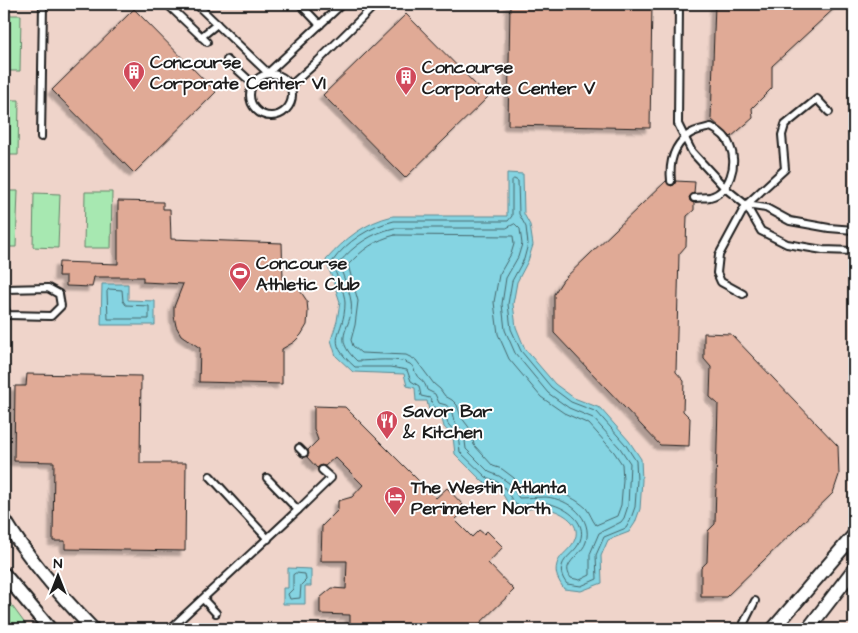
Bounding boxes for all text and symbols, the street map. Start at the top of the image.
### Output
place label: Concourse Corporate Center VI [150,50,326,96]
place label: Concourse Corporate Center V [422,55,596,101]
building icon: Concourse Corporate Center VI [122,60,146,91]
building icon: Concourse Corporate Center V [394,65,418,96]
place label: Concourse Athletic Club [256,251,361,297]
sports icon: Concourse Athletic Club [228,261,252,292]
place label: Savor Bar & Kitchen [402,399,492,445]
restaurant icon: Savor Bar & Kitchen [375,409,399,440]
place label: The Westin Atlanta Perimeter North [410,475,567,521]
hotel icon: The Westin Atlanta Perimeter North [383,485,407,516]
north arrow [32,550,82,600]
text: N [54,554,63,574]

